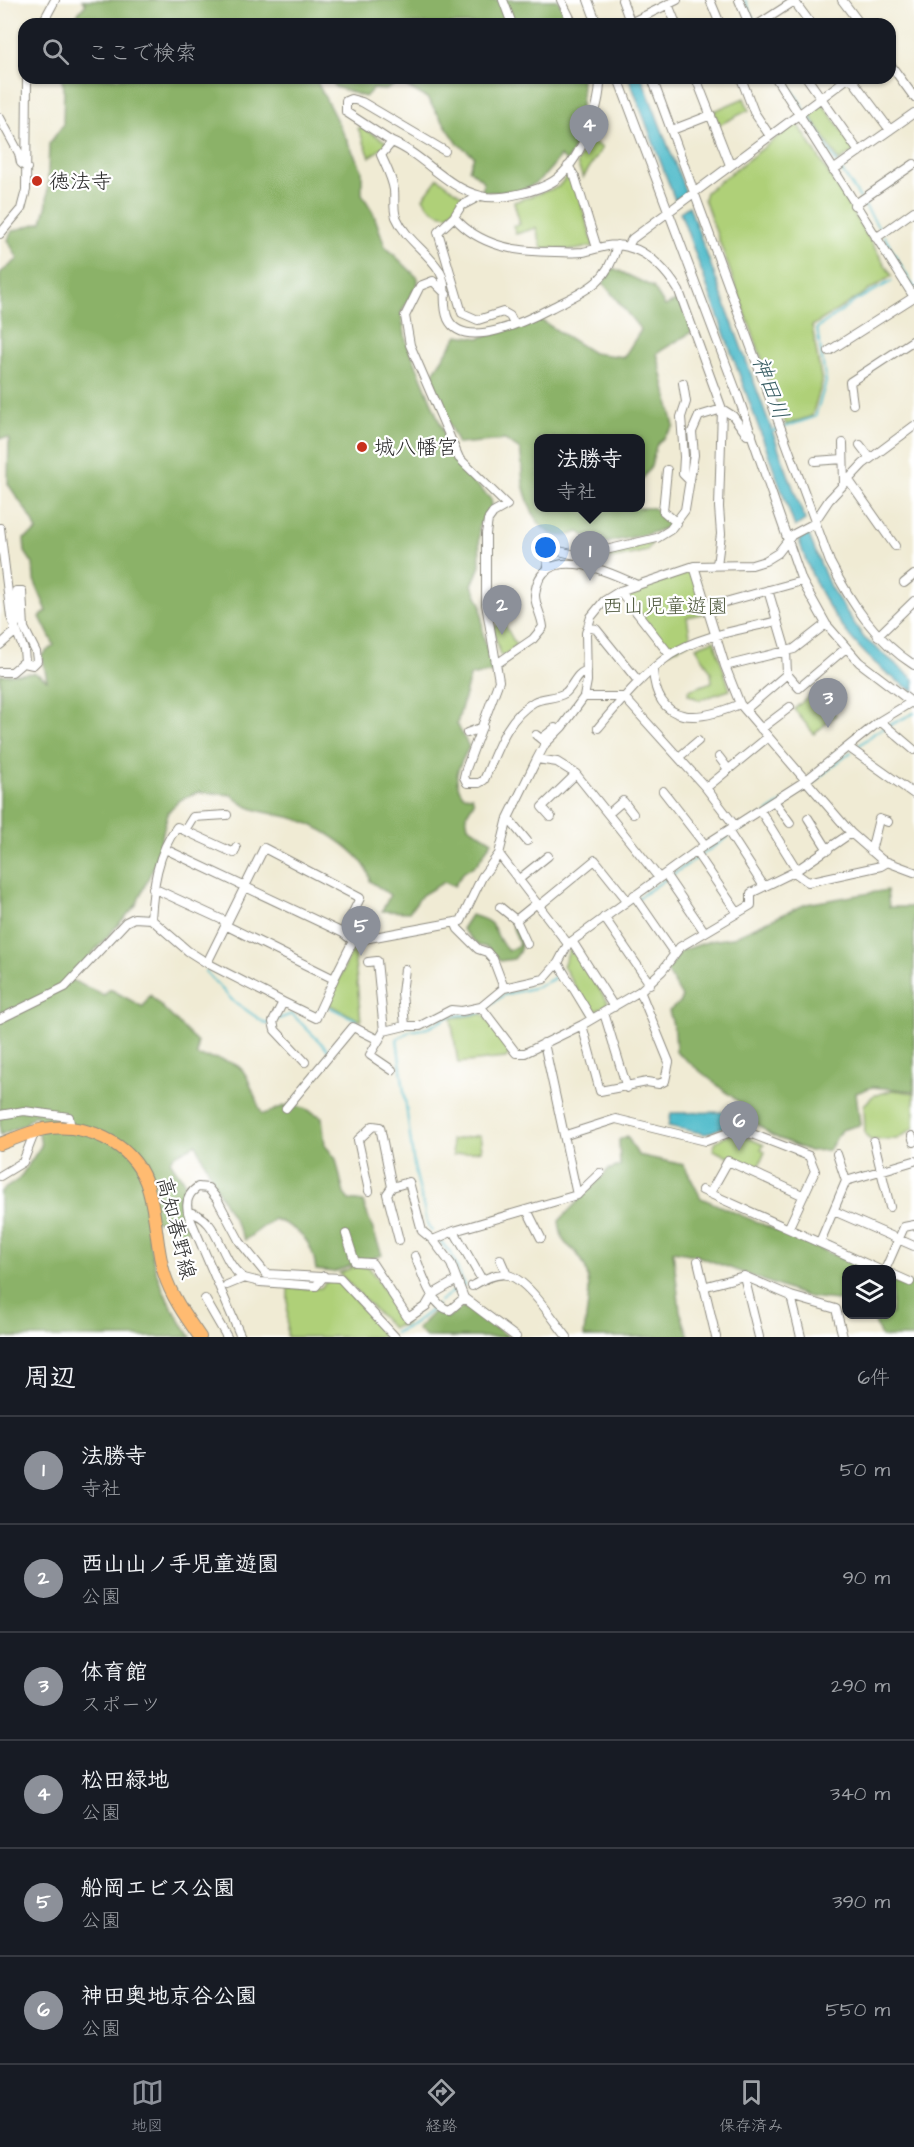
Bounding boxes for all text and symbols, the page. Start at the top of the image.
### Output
search box [18,18,896,84]
icon: search [39,35,72,68]
text: ここで検索 [87,38,197,69]
pin: 4 [570,106,608,155]
place label: 徳法寺 [49,167,112,196]
marker: 徳法寺 [30,174,44,188]
water label: 神田川 [744,352,796,424]
place label: 城八幡宮 [374,433,458,462]
popup [534,434,645,512]
marker: 城八幡宮 [355,440,369,454]
text: 法勝寺 [556,444,623,475]
text: 寺社 [556,478,596,506]
pin: 1 [570,532,610,581]
your location [531,533,560,562]
pin: 2 [482,586,522,635]
park label: 西山児童遊園 [602,592,728,621]
pin: 3 [808,678,848,728]
pin: 5 [342,906,380,956]
pin: 6 [720,1102,758,1151]
street label: 高知春野線 [149,1174,203,1282]
map controls [842,1265,896,1319]
button: layers [842,1265,896,1319]
text: 周辺 [24,1360,76,1396]
text: 6件 [857,1364,890,1392]
text: 法勝寺 [81,1441,147,1472]
text: 1 [42,1456,45,1484]
text: 50 m [840,1456,890,1484]
text: 寺社 [81,1475,121,1503]
text: 西山山ノ手児童遊園 [81,1549,279,1580]
text: 2 [38,1564,49,1592]
text: 90 m [842,1564,890,1592]
text: 公園 [81,1583,121,1611]
text: 体育館 [81,1657,147,1688]
text: 3 [38,1672,49,1700]
text: 290 m [831,1672,890,1700]
text: スポーツ [81,1691,161,1719]
text: 松田緑地 [81,1765,169,1796]
text: 4 [37,1780,50,1808]
text: 340 m [830,1780,890,1808]
text: 公園 [81,1799,121,1827]
text: 船岡エビス公園 [81,1873,235,1904]
text: 5 [36,1888,51,1916]
text: 390 m [832,1888,890,1916]
text: 公園 [81,1907,121,1935]
text: 神田奥地京谷公園 [81,1981,257,2012]
text: 6 [37,1996,50,2024]
text: 550 m [825,1996,890,2024]
text: 公園 [81,2015,121,2043]
tab: 地図 [131,2076,164,2137]
tab: 経路 [425,2076,458,2137]
tab: 保存済み [719,2076,783,2137]

